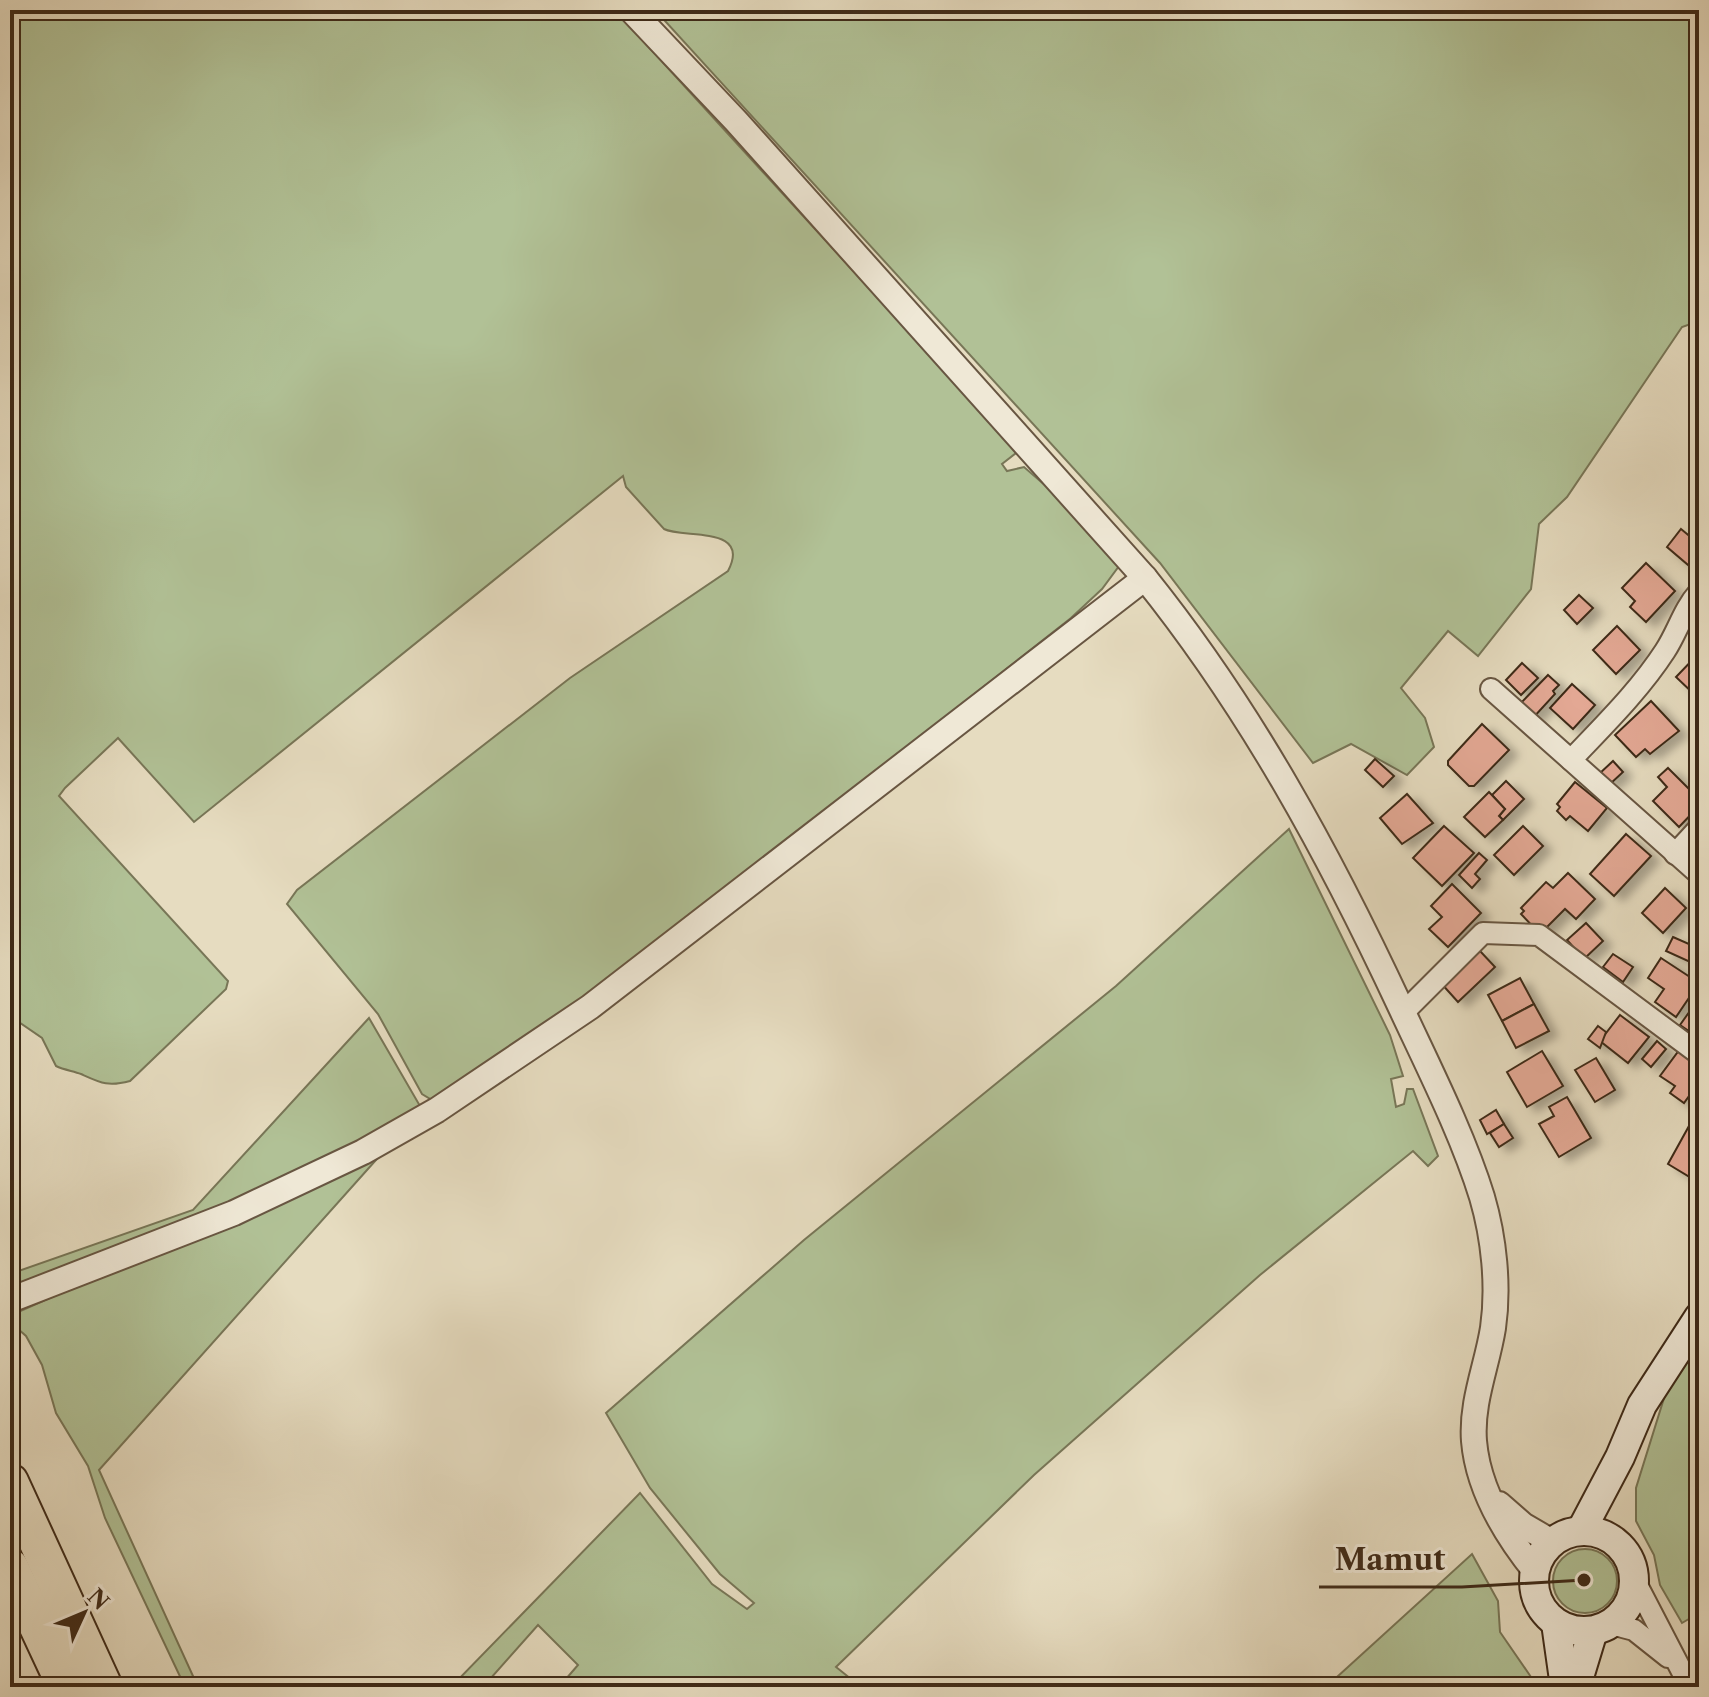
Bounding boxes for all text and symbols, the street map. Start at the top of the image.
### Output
callout: Mamut [1319,1533,1462,1587]
text: Mamut [1335,1541,1445,1578]
north arrow [44,1573,124,1653]
text: N [82,1583,114,1616]

